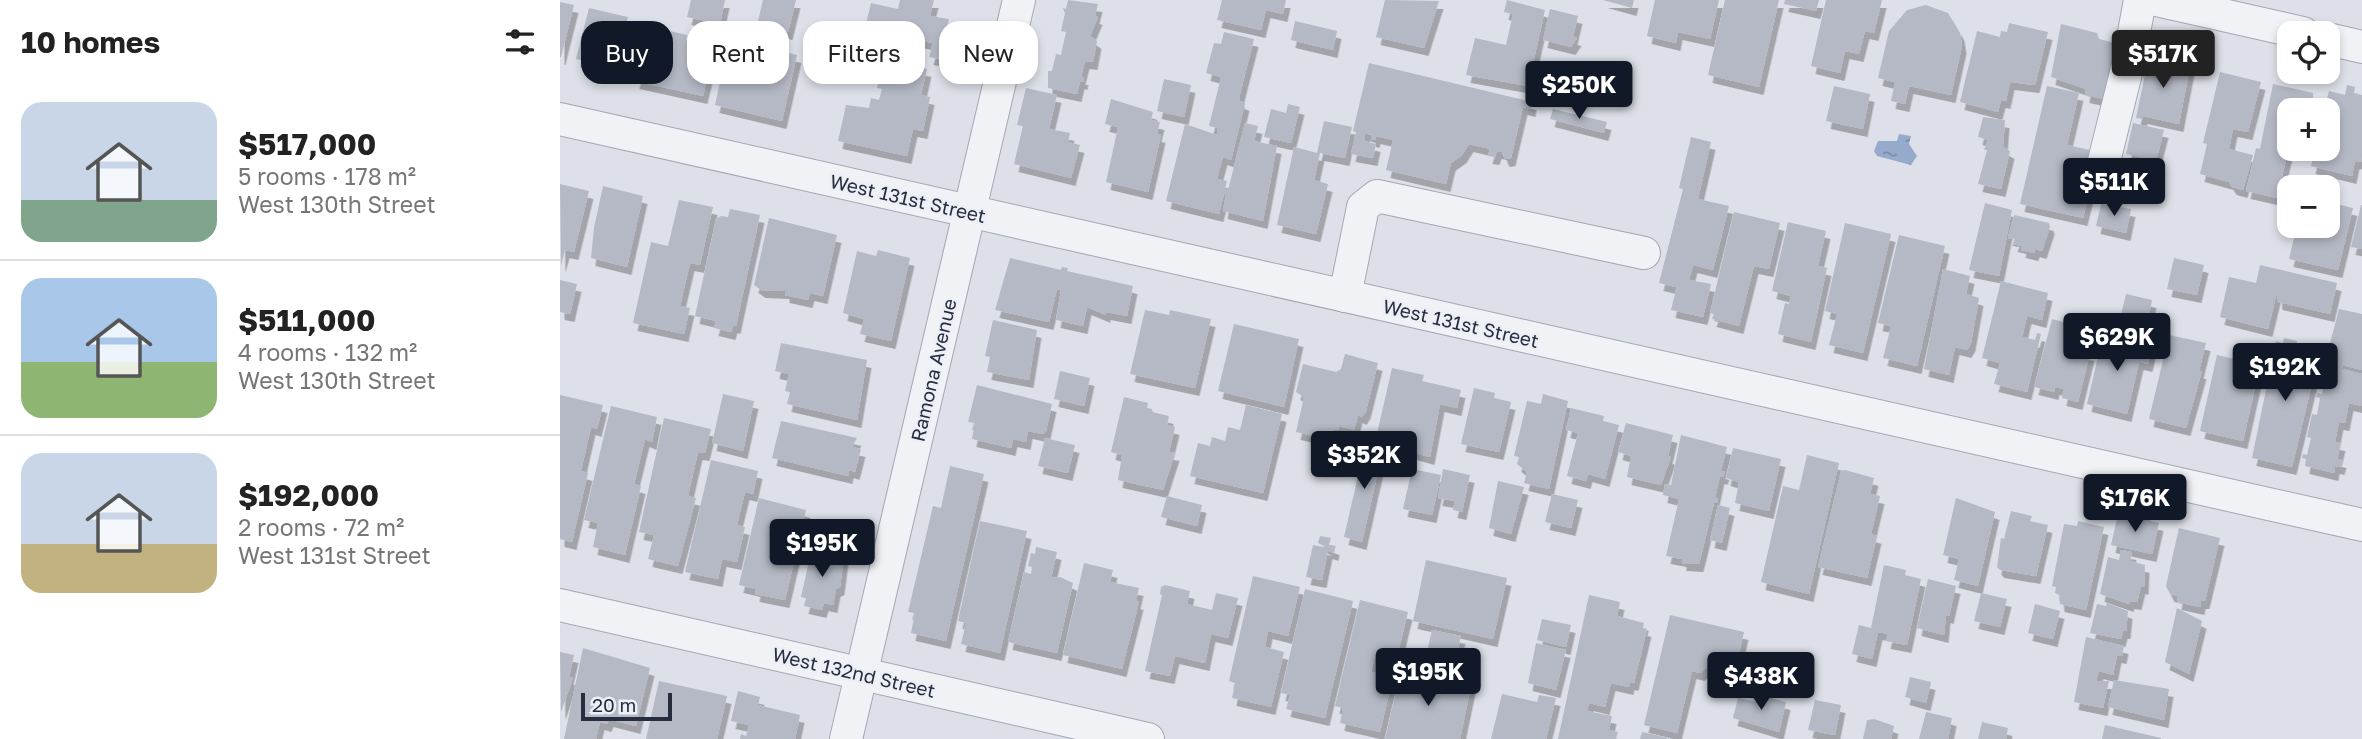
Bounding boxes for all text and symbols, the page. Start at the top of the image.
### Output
chip: Buy [581,21,673,84]
chip: Rent [687,21,789,84]
chip: Filters [803,21,925,84]
chip: New [939,21,1038,84]
map controls [2277,21,2340,238]
button: locate [2277,21,2340,84]
icon: filters [501,23,539,61]
text: 10 homes [21,24,160,60]
pin: $517K [2114,31,2212,90]
text: $517K [2128,39,2198,67]
pin: $250K [1530,61,1628,121]
text: $250K [1541,70,1617,98]
button: + [2277,98,2340,161]
text: $517,000 [238,126,376,162]
icon: home [77,130,161,214]
pin: $511K [2065,158,2163,218]
text: 5 rooms · 178 m² [238,162,416,190]
text: $511K [2079,167,2149,195]
street label: West 131st Street [828,169,988,227]
button: − [2277,175,2340,238]
text: West 130th Street [238,190,436,218]
street label: West 131st Street [1381,294,1541,352]
street label: Ramona Avenue [905,296,961,444]
text: $511,000 [238,302,375,338]
icon: home [77,306,161,390]
pin: $629K [2068,314,2166,373]
text: $629K [2079,322,2155,350]
text: 4 rooms · 132 m² [238,338,417,366]
pin: $192K [2236,344,2334,403]
text: $192K [2249,352,2321,380]
text: West 130th Street [238,366,436,394]
pin: $352K [1315,432,1413,491]
text: $352K [1327,440,1401,468]
pin: $176K [2086,475,2184,534]
text: $192,000 [238,477,379,513]
icon: home [77,481,161,565]
text: $176K [2099,483,2171,511]
text: 2 rooms · 72 m² [238,513,404,541]
pin: $195K [773,520,871,579]
text: $195K [786,528,858,556]
text: West 131st Street [238,541,431,569]
street label: West 132nd Street [770,642,938,702]
pin: $195K [1379,648,1477,708]
pin: $438K [1712,652,1810,712]
text: $195K [1392,657,1464,685]
text: $438K [1723,661,1799,689]
scale bar [581,690,672,722]
text: 20 m [592,693,636,716]

